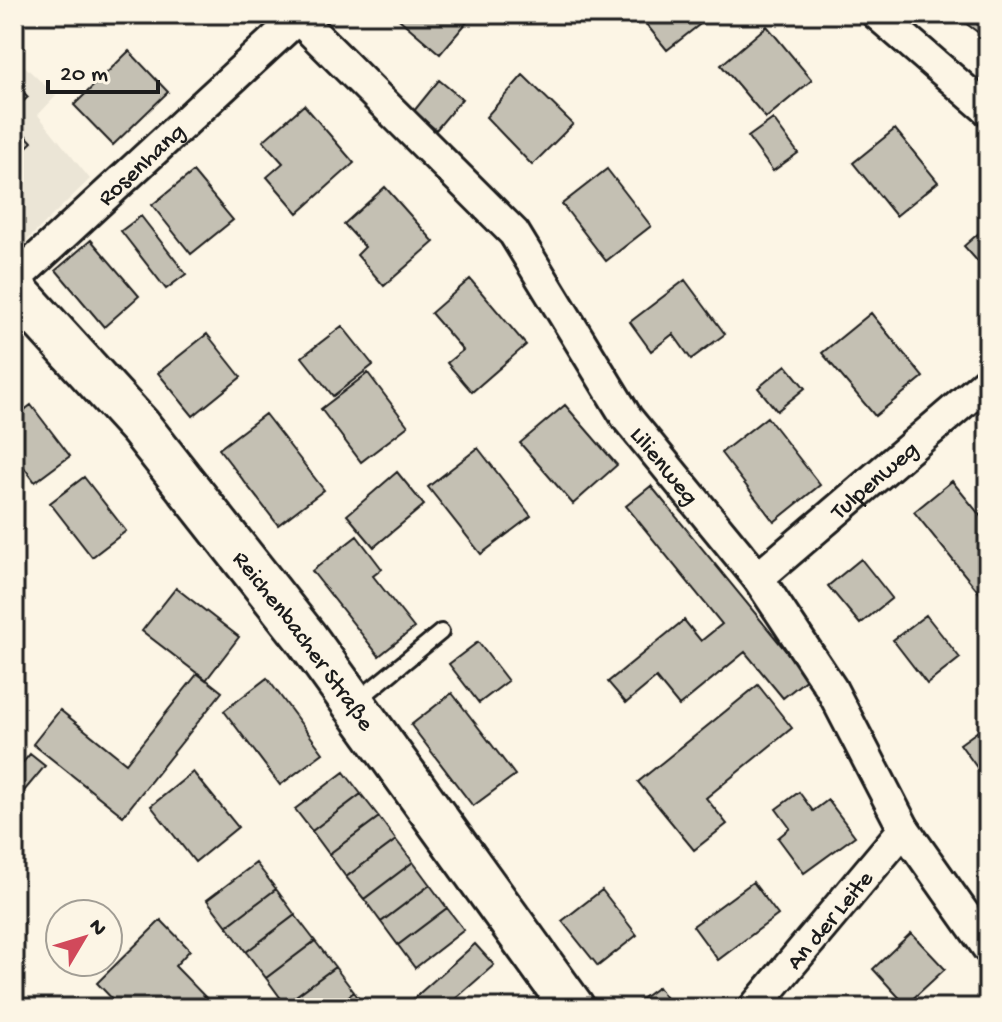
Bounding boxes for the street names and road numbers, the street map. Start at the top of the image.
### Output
street label: Rosenhang [93,118,193,213]
street label: Lilienweg [622,422,703,512]
street label: Tulpenweg [824,436,925,529]
street label: Reichenbacher Straße [225,546,380,738]
street label: An der Leite [781,865,881,977]

